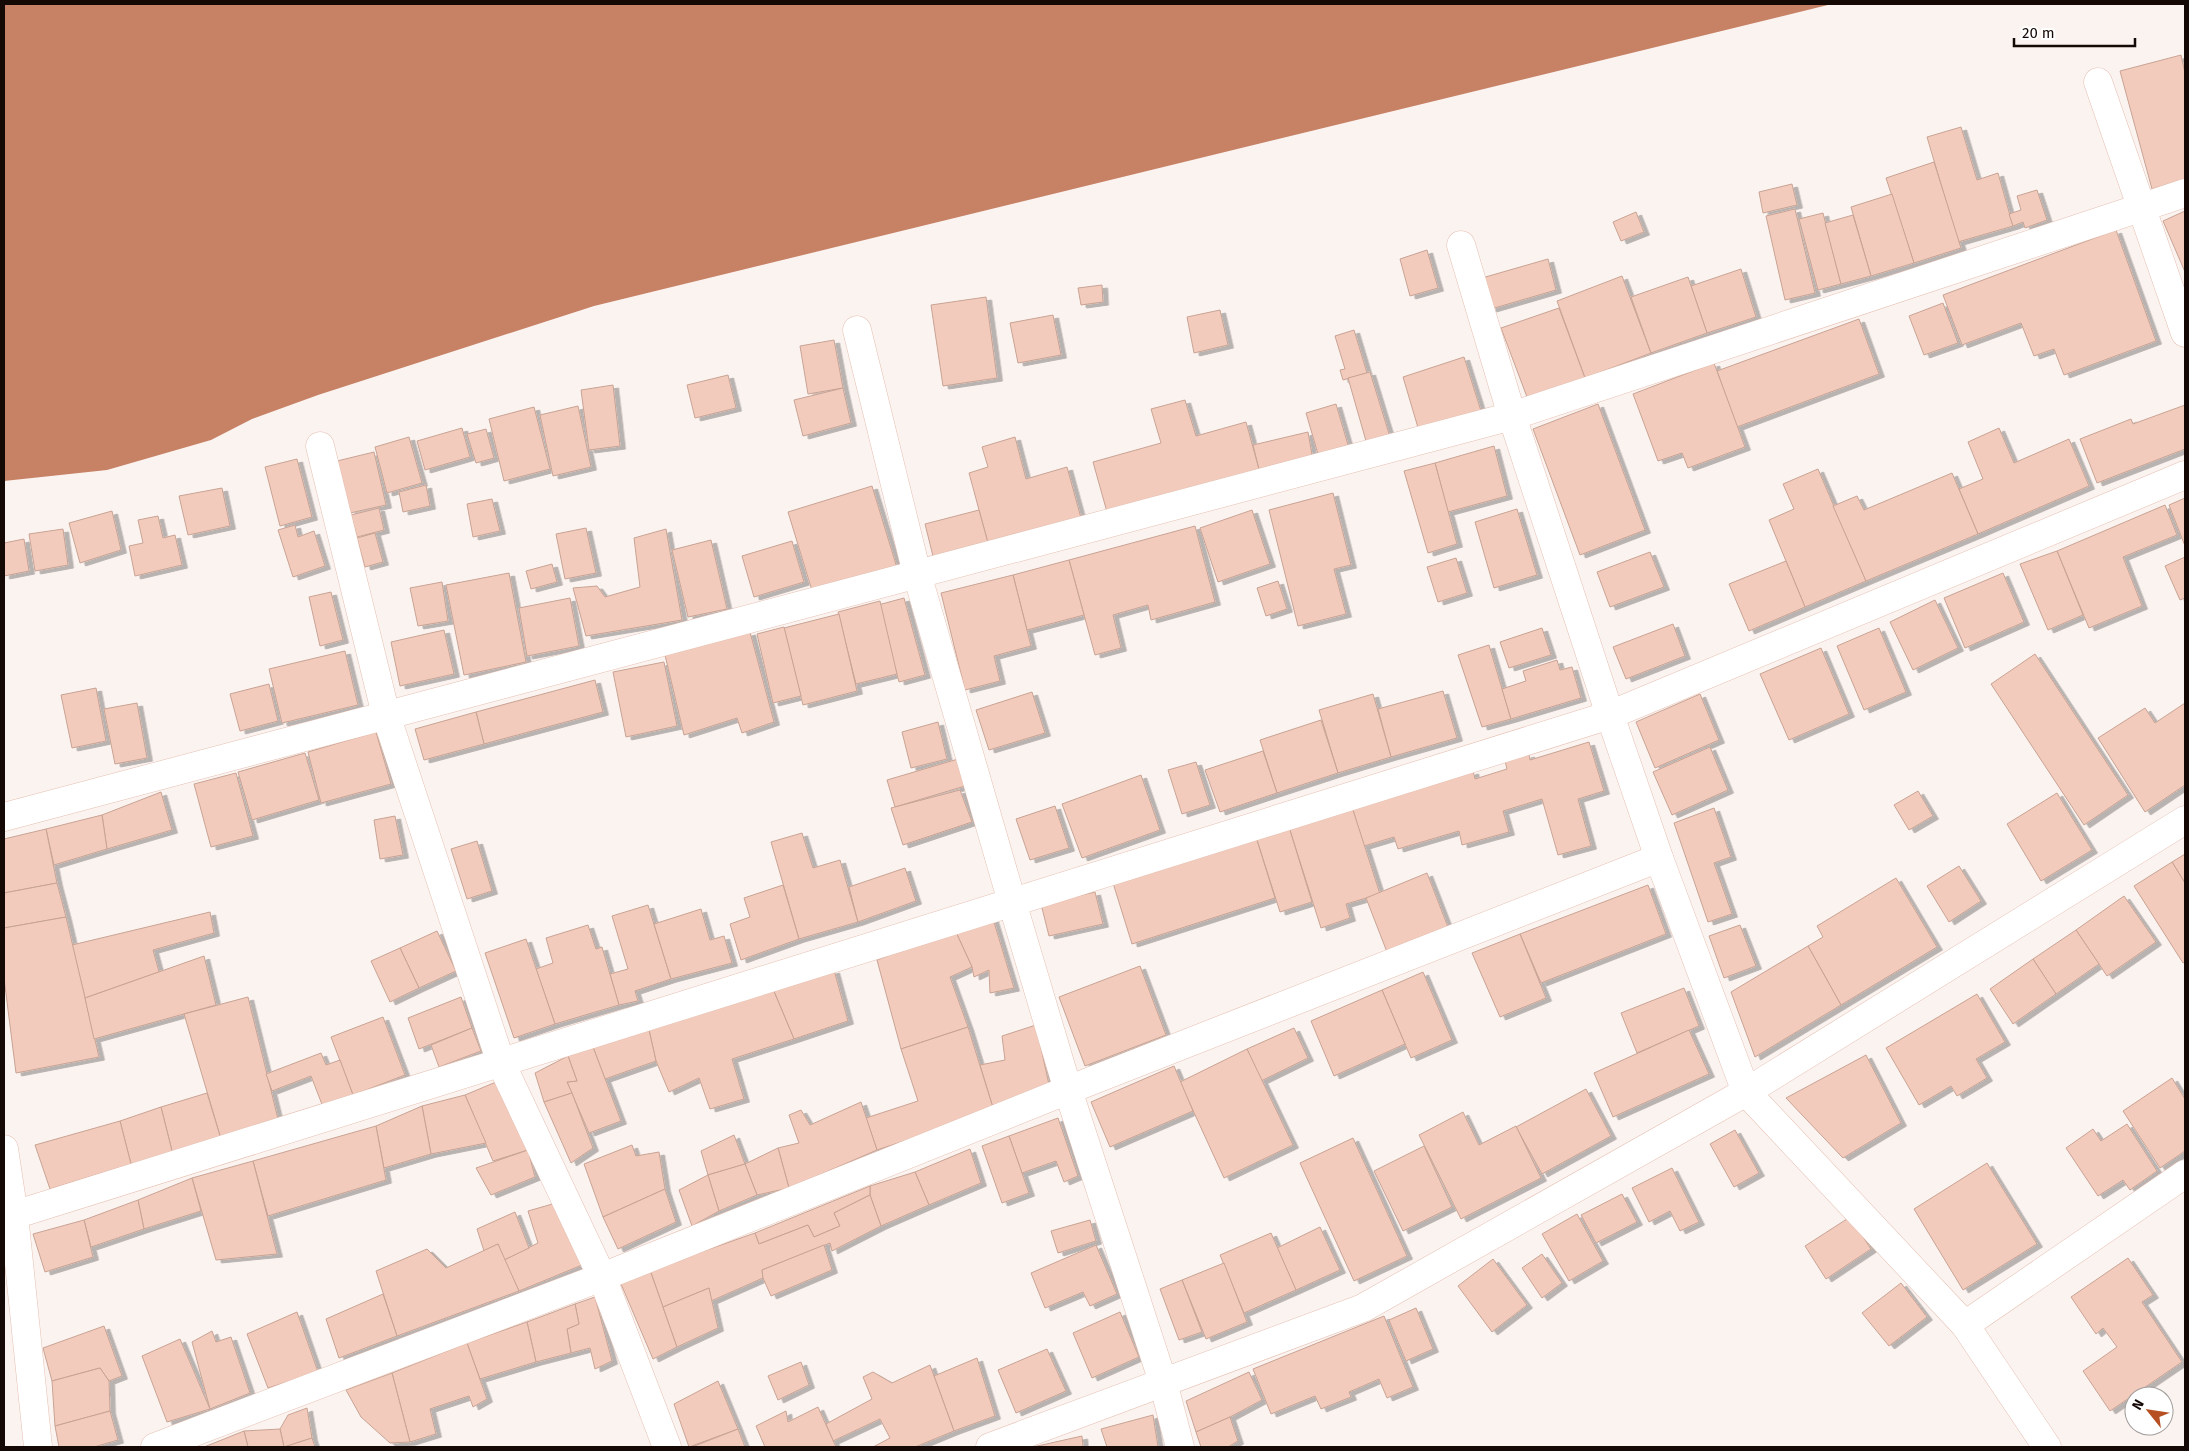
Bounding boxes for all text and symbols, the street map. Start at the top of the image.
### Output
scale bar [2014,15,2135,47]
text: 20 m [2022,24,2055,42]
north arrow [2124,1386,2174,1436]
text: N [2128,1396,2148,1413]

